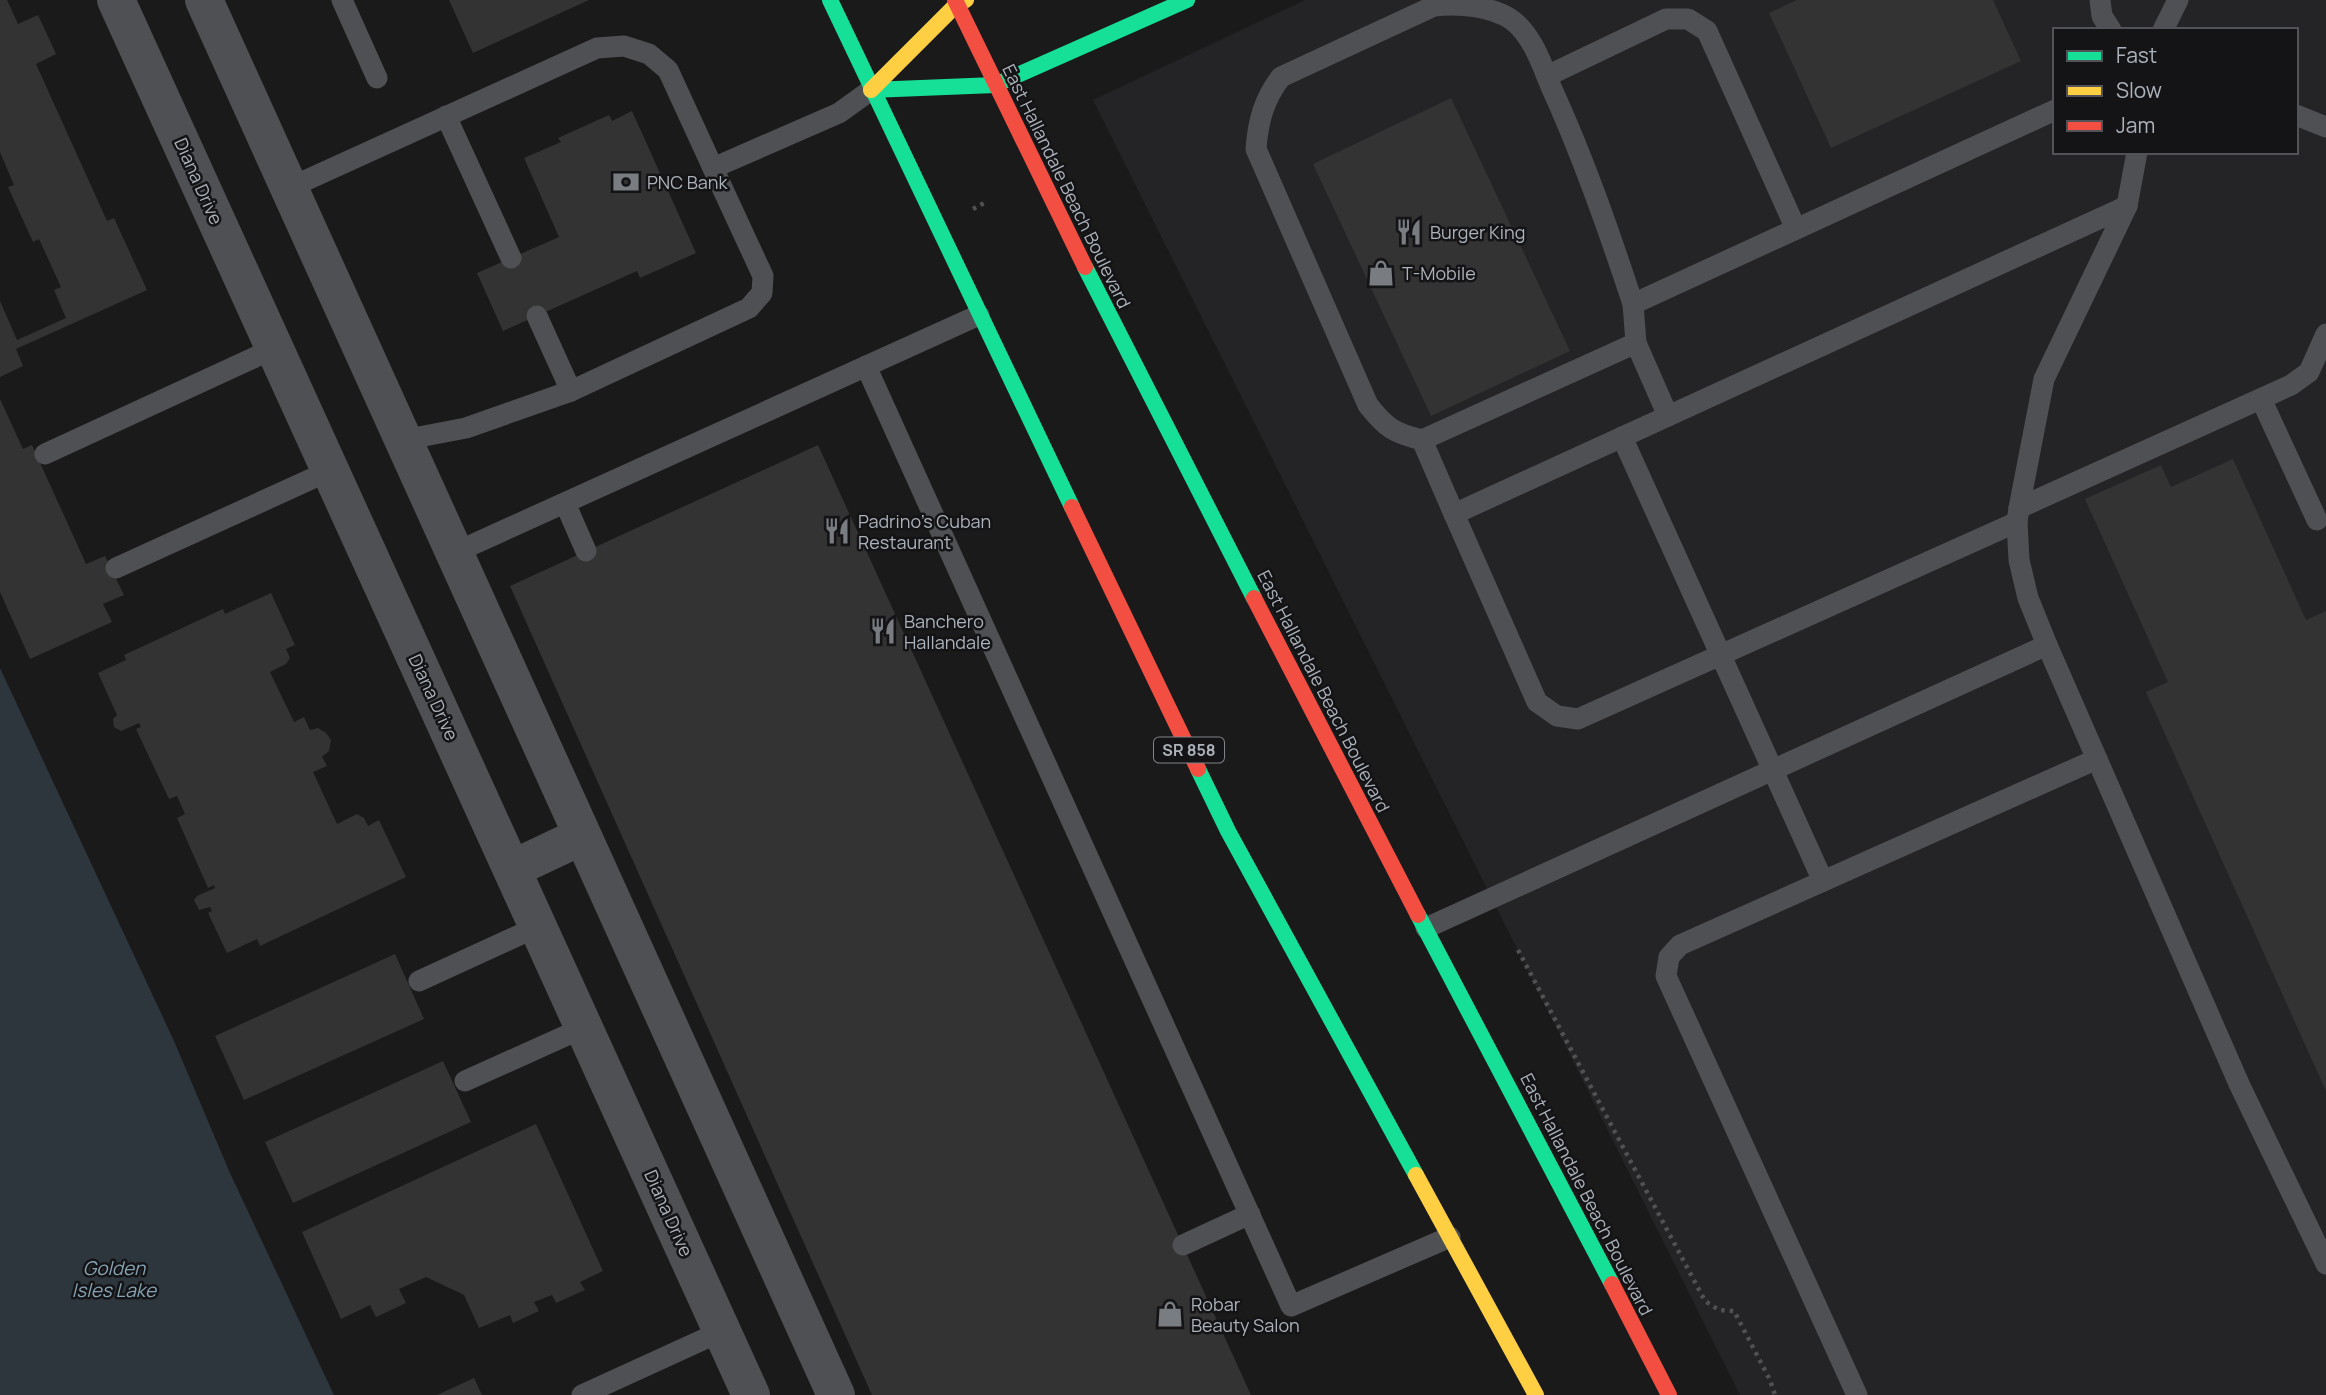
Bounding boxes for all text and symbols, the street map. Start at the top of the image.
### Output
legend [2053,28,2298,154]
text: Fast [2116,41,2157,69]
street label: East Hallandale Beach Boulevard [997,60,1137,312]
text: Slow [2116,76,2162,104]
text: Jam [2116,111,2155,139]
street label: Diana Drive [169,134,229,228]
bank icon: PNC Bank [611,167,641,197]
place label: PNC Bank [647,170,728,194]
restaurant icon: Burger King [1394,217,1424,247]
place label: Burger King [1430,220,1525,244]
shop icon: T-Mobile [1366,258,1396,288]
place label: T-Mobile [1402,261,1476,285]
place label: Padrino’s Cuban Restaurant [858,509,991,554]
restaurant icon: Padrino’s Cuban Restaurant [822,516,852,546]
street label: East Hallandale Beach Boulevard [1252,566,1396,816]
place label: Banchero Hallandale [904,609,991,654]
restaurant icon: Banchero Hallandale [868,616,898,646]
street label: Diana Drive [404,650,464,744]
road number: SR 858 [1154,737,1224,762]
street label: East Hallandale Beach Boulevard [1515,1069,1659,1319]
street label: Diana Drive [639,1166,699,1260]
water label: Golden Isles Lake [72,1255,158,1303]
place label: Robar Beauty Salon [1191,1292,1300,1337]
shop icon: Robar Beauty Salon [1155,1299,1185,1329]

